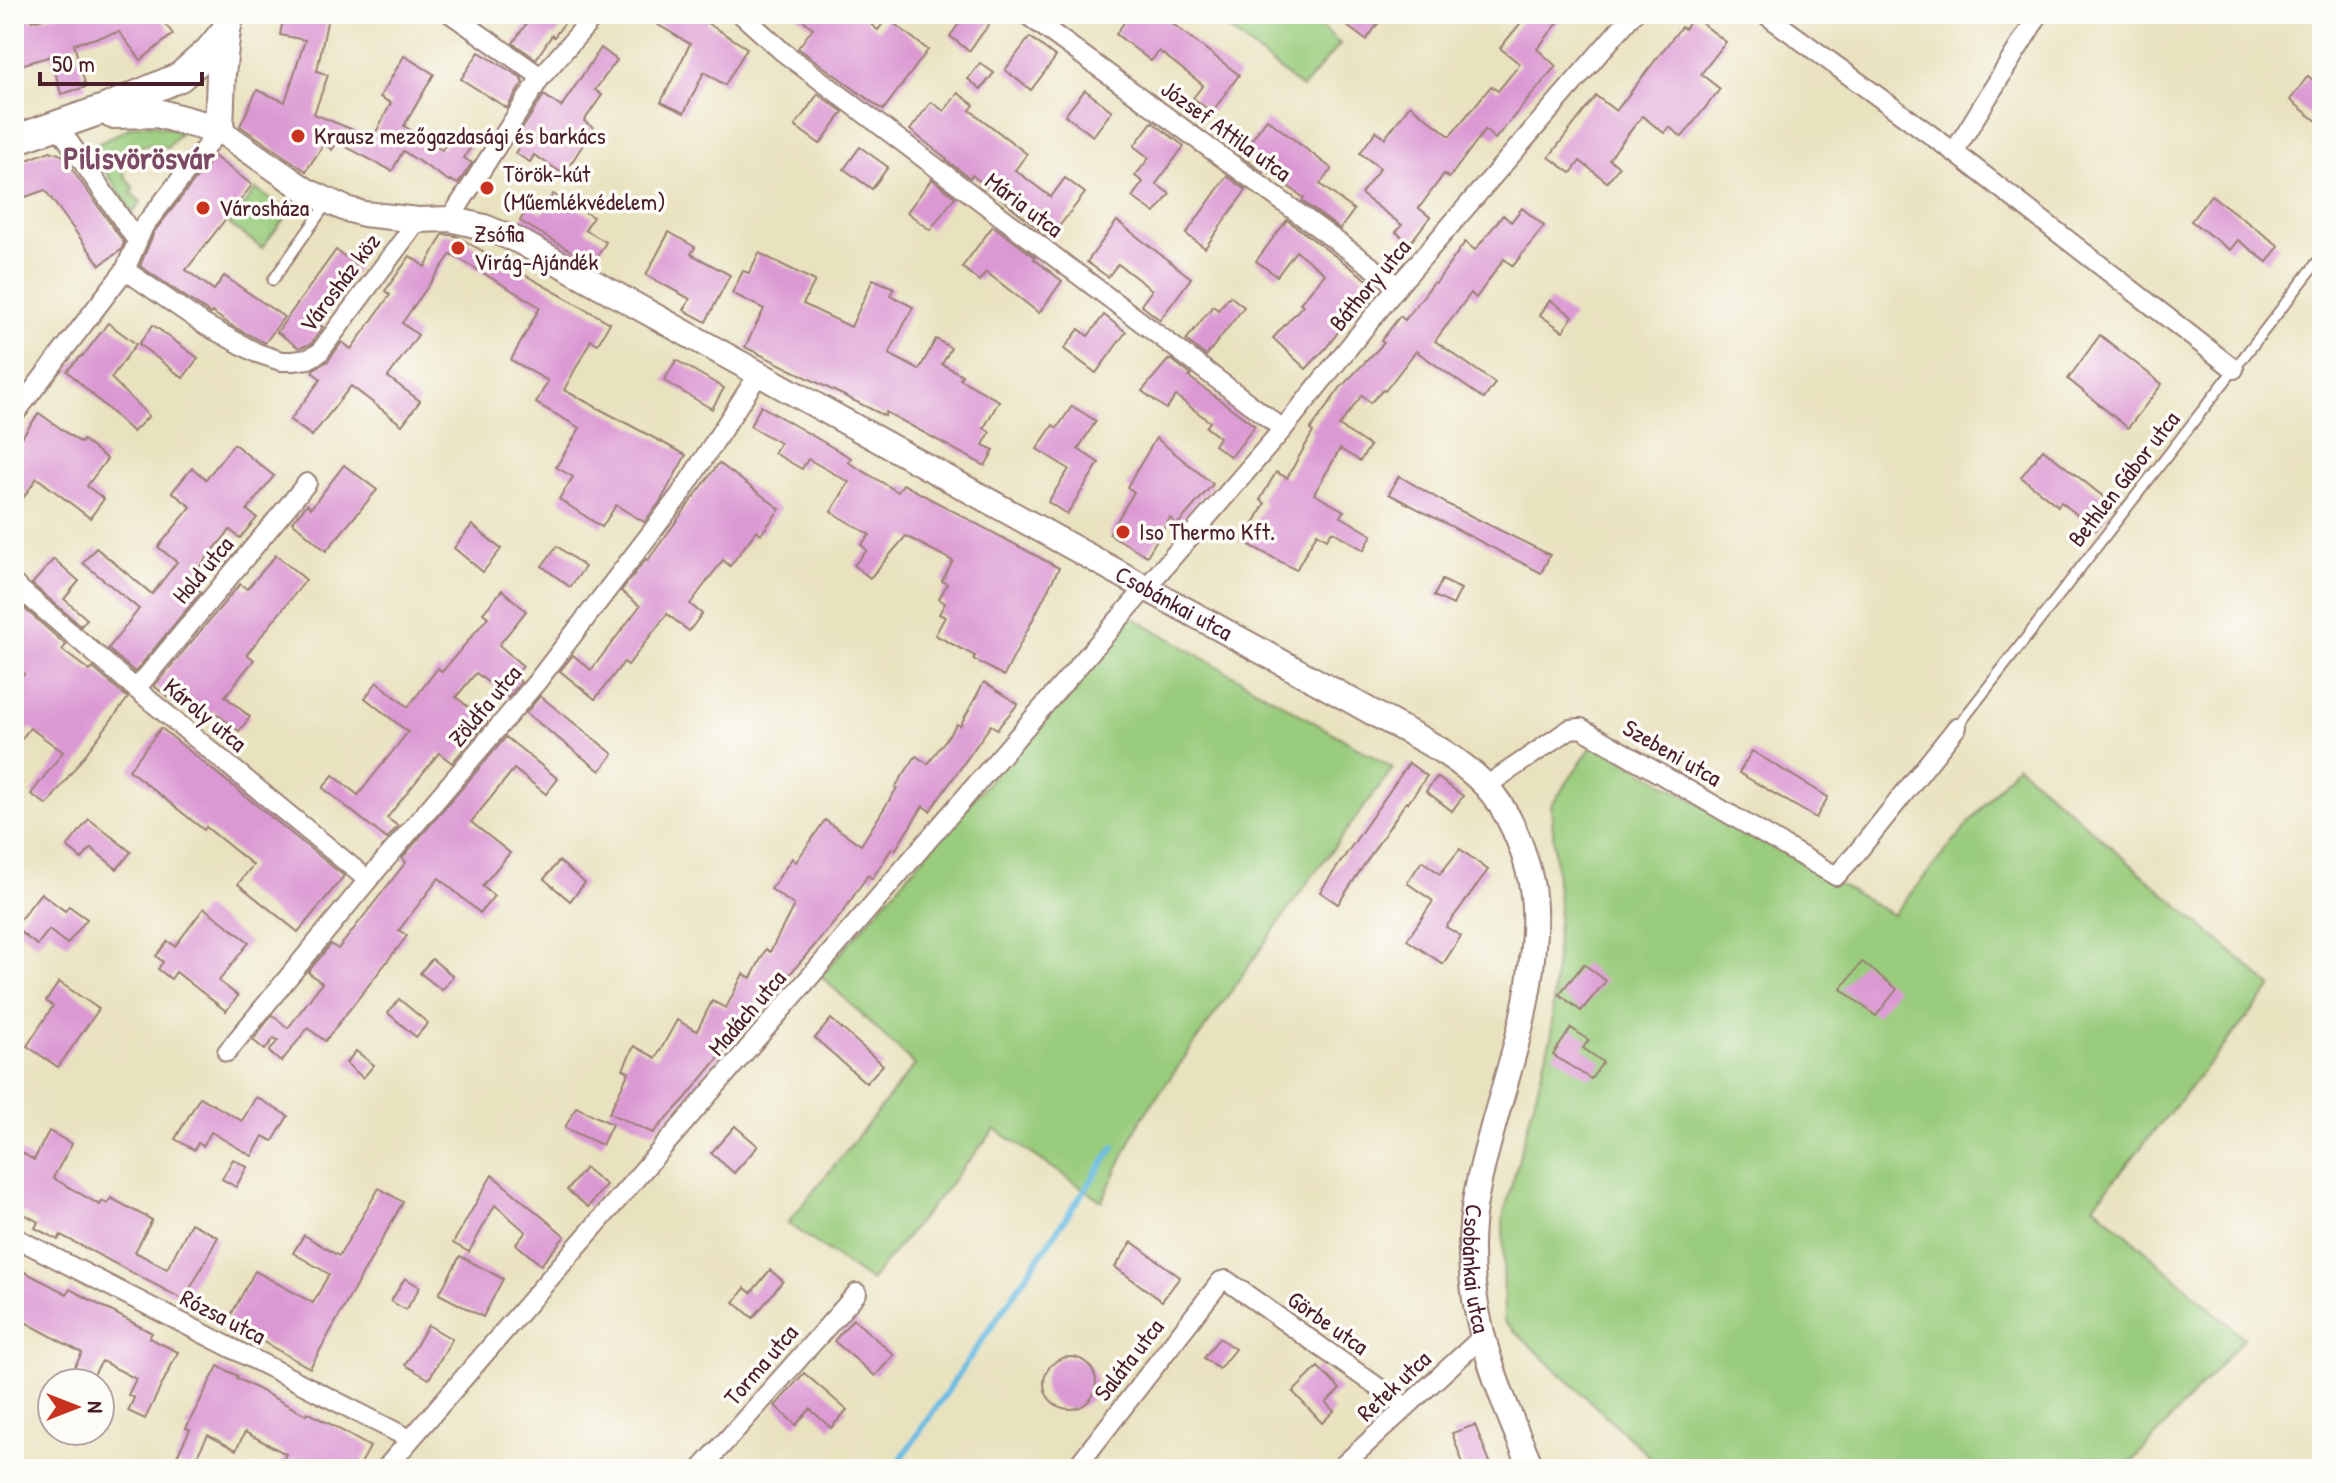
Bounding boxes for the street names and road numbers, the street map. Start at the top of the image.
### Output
street label: József Attila utca [1155,72,1298,188]
street label: Mária utca [979,164,1070,244]
street label: Városház köz [291,226,387,338]
street label: Báthory utca [1321,232,1417,337]
street label: Bethlen Gábor utca [2060,404,2186,553]
street label: Hold utca [165,529,240,610]
street label: Csobánkai utca [1110,557,1238,647]
street label: Zöldfa utca [441,658,528,753]
street label: Károly utca [157,670,254,758]
street label: Szebeni utca [1617,711,1728,793]
street label: Madách utca [700,963,792,1062]
street label: Csobánkai utca [1456,1202,1498,1336]
street label: Rózsa utca [175,1281,272,1351]
street label: Görbe utca [1282,1283,1375,1362]
street label: Saláta utca [1086,1312,1170,1407]
street label: Torma utca [716,1317,804,1412]
street label: Retek utca [1349,1343,1437,1428]

